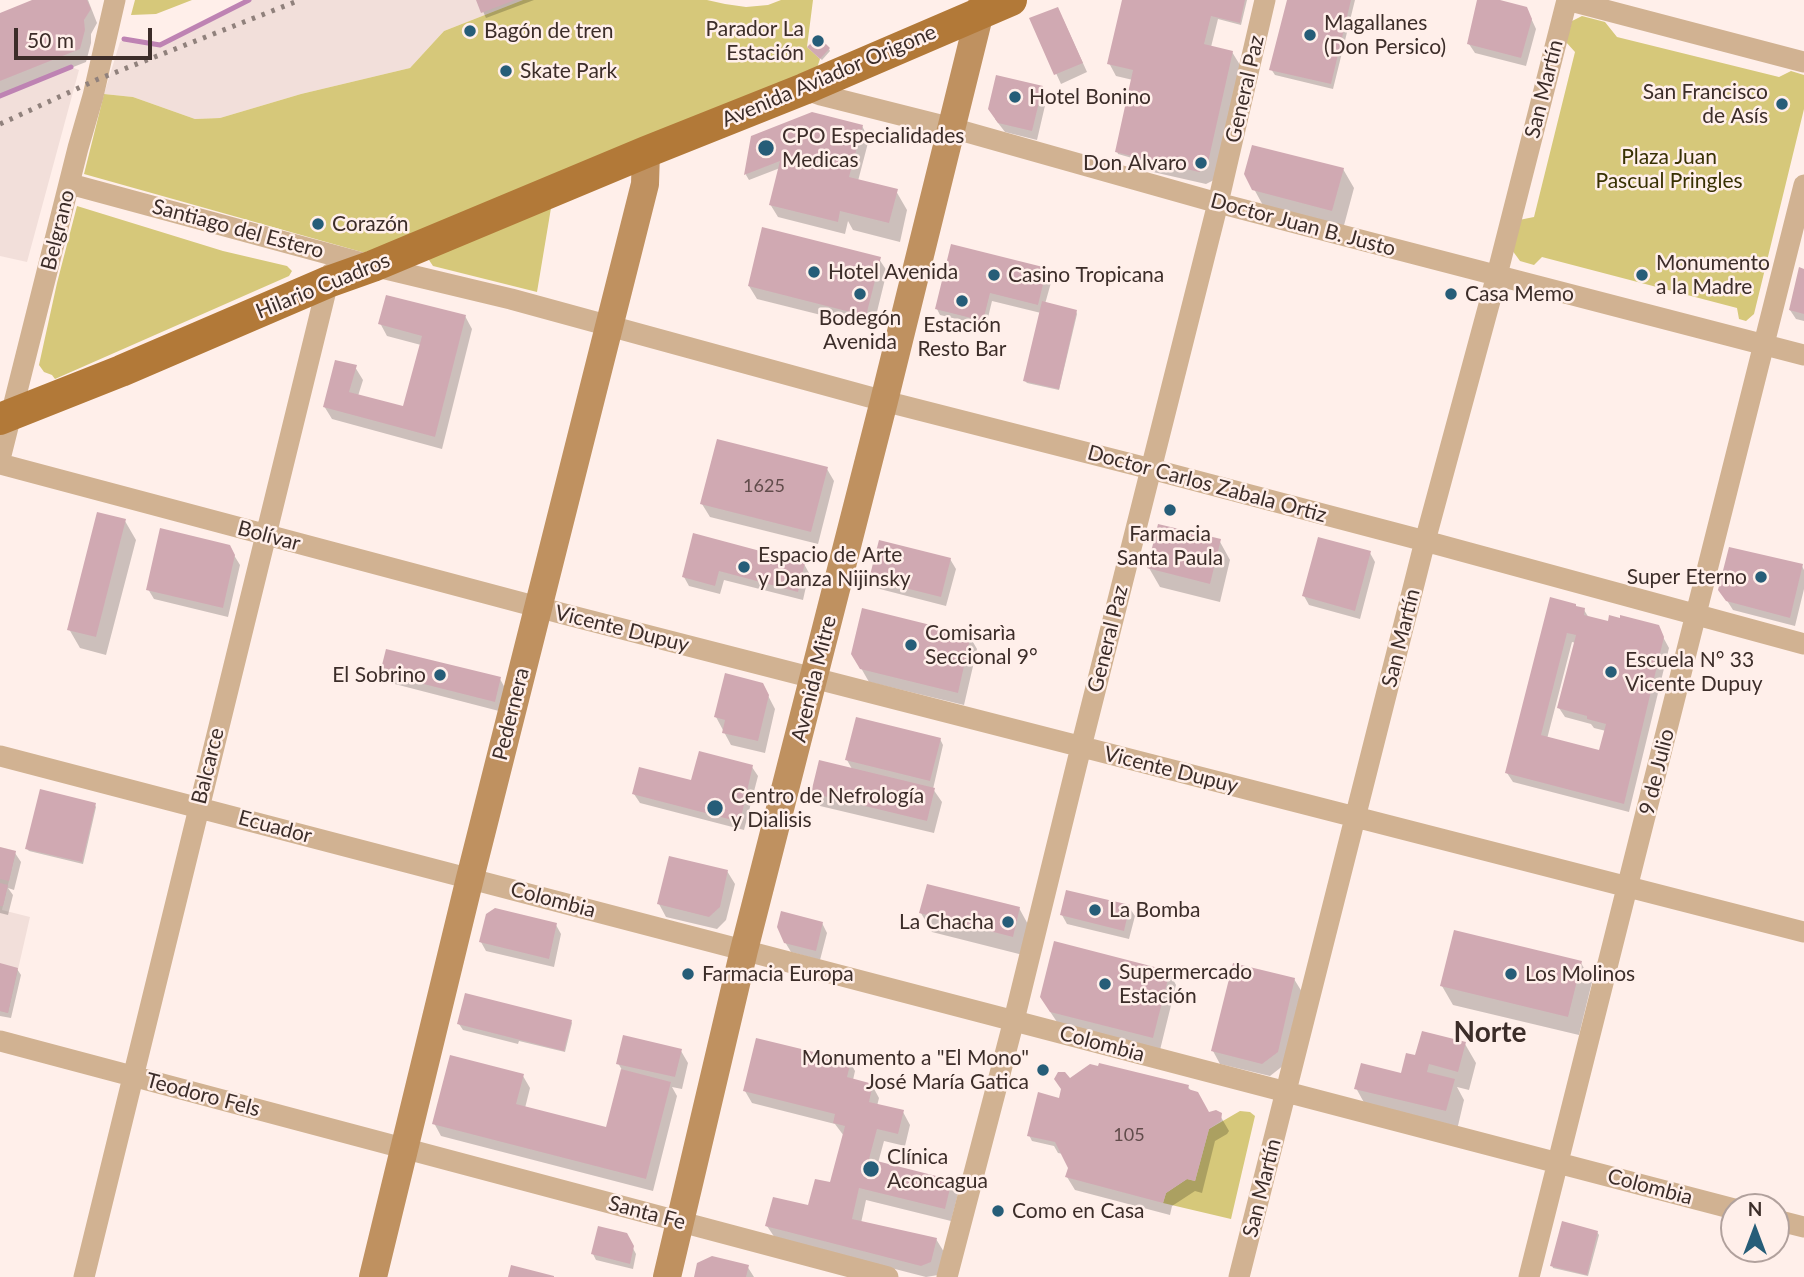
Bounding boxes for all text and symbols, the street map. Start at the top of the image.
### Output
place label: Magallanes (Don Persico) [1324,10,1446,60]
scale bar [18,14,156,58]
place label: Parador La Estación [705,16,804,66]
place label: Bagón de tren [484,18,613,44]
street label: Avenida Aviador Origone [718,19,940,133]
marker: Bagón de tren [462,23,478,39]
text: 50 m [27,27,74,52]
marker: Magallanes (Don Persico) [1302,27,1318,43]
marker: Parador La Estación [810,33,826,49]
street label: General Paz [1220,33,1270,145]
street label: San Martín [1520,37,1568,141]
place label: Skate Park [520,58,617,84]
marker: Skate Park [498,63,514,79]
place label: San Francisco de Asís [1643,79,1768,129]
place label: Hotel Bonino [1029,84,1151,110]
marker: Hotel Bonino [1007,89,1023,105]
marker: San Francisco de Asís [1774,96,1790,112]
place label: CPO Especialidades Medicas [782,123,964,173]
marker: CPO Especialidades Medicas [756,138,776,158]
park label: Plaza Juan Pascual Pringles [1595,144,1743,194]
place label: Don Alvaro [1083,150,1187,176]
marker: Don Alvaro [1193,155,1209,171]
street label: Belgrano [36,187,80,273]
street label: Doctor Juan B. Justo [1208,188,1398,262]
street label: Santiago del Estero [149,194,327,264]
place label: Corazón [332,211,409,237]
marker: Corazón [310,216,326,232]
street label: Hilario Cuadros [252,248,394,324]
place label: Monumento a la Madre [1656,250,1770,300]
place label: Hotel Avenida [828,259,958,285]
place label: Casino Tropicana [1008,262,1164,288]
marker: Hotel Avenida [806,264,822,280]
marker: Casino Tropicana [986,267,1002,283]
marker: Monumento a la Madre [1634,267,1650,283]
place label: Casa Memo [1465,281,1574,307]
marker: Bodegón Avenida [852,286,868,302]
marker: Casa Memo [1443,286,1459,302]
marker: Estación Resto Bar [954,293,970,309]
place label: Bodegón Avenida [819,305,901,355]
place label: Estación Resto Bar [918,312,1006,362]
street label: Doctor Carlos Zabala Ortiz [1085,440,1329,528]
house number: 1625 [743,475,785,497]
marker: Farmacia Santa Paula [1162,502,1178,518]
street label: Bolívar [235,516,303,556]
place label: Farmacia Santa Paula [1117,521,1223,571]
place label: Espacio de Arte y Danza Nijinsky [758,542,911,592]
marker: Espacio de Arte y Danza Nijinsky [736,559,752,575]
place label: Super Eterno [1627,564,1747,590]
marker: Super Eterno [1753,569,1769,585]
street label: General Paz [1083,583,1133,695]
street label: San Martín [1377,586,1425,690]
street label: Vicente Dupuy [552,600,692,658]
street label: Avenida Mitre [786,613,842,745]
place label: Comisarìa Seccional 9° [925,620,1038,670]
marker: Comisarìa Seccional 9° [903,637,919,653]
place label: Escuela N° 33 Vicente Dupuy [1625,647,1763,697]
place label: El Sobrino [332,662,426,688]
marker: Escuela N° 33 Vicente Dupuy [1603,664,1619,680]
street label: Pedernera [487,665,535,763]
marker: El Sobrino [432,667,448,683]
street label: Balcarce [186,725,230,807]
street label: 9 de Julio [1634,726,1680,818]
street label: Vicente Dupuy [1101,741,1241,799]
place label: Centro de Nefrología y Dialisis [731,783,924,833]
marker: Centro de Nefrología y Dialisis [705,798,725,818]
street label: Ecuador [235,805,315,849]
street label: Colombia [508,877,598,923]
place label: La Bomba [1109,897,1200,923]
marker: La Bomba [1087,902,1103,918]
place label: La Chacha [899,909,994,935]
marker: La Chacha [1000,914,1016,930]
place label: Supermercado Estación [1119,959,1252,1009]
place label: Farmacia Europa [702,961,854,987]
place label: Los Molinos [1525,961,1635,987]
marker: Farmacia Europa [680,966,696,982]
marker: Los Molinos [1503,966,1519,982]
marker: Supermercado Estación [1097,976,1113,992]
district label: Norte [1454,1016,1526,1050]
street label: Colombia [1057,1021,1147,1067]
place label: Monumento a "El Mono" José María Gatica [802,1045,1029,1095]
marker: Monumento a "El Mono" José María Gatica [1035,1062,1051,1078]
street label: Teodoro Fels [143,1068,263,1122]
house number: 105 [1113,1124,1145,1146]
street label: San Martín [1238,1136,1286,1240]
place label: Clínica Aconcagua [887,1144,988,1194]
marker: Clínica Aconcagua [861,1159,881,1179]
street label: Colombia [1605,1164,1695,1210]
street label: Santa Fe [606,1191,688,1235]
north arrow [1720,1193,1790,1263]
text: N [1748,1197,1762,1220]
place label: Como en Casa [1012,1198,1144,1224]
marker: Como en Casa [990,1203,1006,1219]

